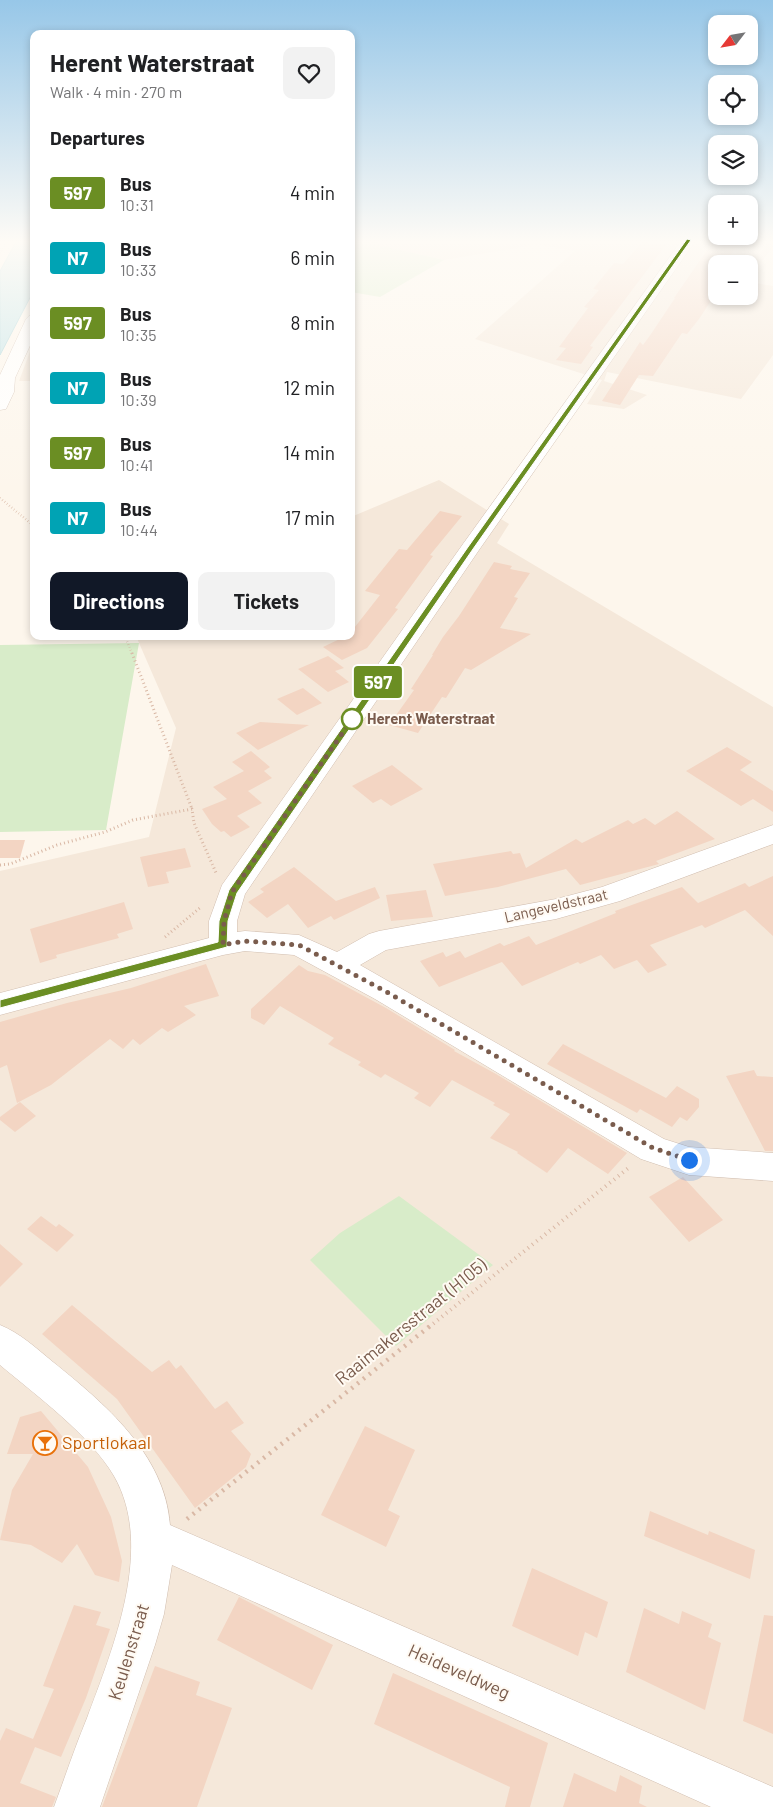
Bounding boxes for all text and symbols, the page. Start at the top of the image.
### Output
north arrow [708,15,758,65]
map controls [708,15,758,305]
button: heart [283,47,335,99]
text: Herent Waterstraat [50,48,255,77]
button: locate [708,75,758,125]
text: Walk · 4 min · 270 m [50,82,182,101]
text: Departures [50,126,145,149]
button: layers [708,135,758,185]
text: Bus [120,172,152,195]
text: 4 min [290,181,335,204]
text: 597 [63,182,92,204]
text: 10:31 [120,195,154,214]
button: + [708,195,758,245]
text: Bus [120,237,152,260]
text: 6 min [291,246,335,269]
text: N7 [67,247,88,269]
button: − [708,255,758,305]
text: 10:33 [120,260,157,279]
text: Bus [120,302,152,325]
text: 8 min [291,311,335,334]
text: 597 [63,312,92,334]
text: 10:35 [120,325,157,344]
text: Bus [120,367,152,390]
text: 12 min [284,376,335,399]
text: N7 [67,377,88,399]
text: 10:39 [120,390,157,409]
text: Bus [120,432,152,455]
text: 14 min [283,441,335,464]
text: 597 [63,442,92,464]
text: 10:41 [120,455,153,474]
text: Bus [120,497,152,520]
text: 17 min [285,506,335,529]
text: N7 [67,507,88,529]
text: 10:44 [120,520,158,539]
button: Directions [50,572,188,630]
button: Tickets [198,572,335,630]
line badge: 597 [349,666,407,698]
text: 597 [364,671,392,693]
marker: Herent Waterstraat [341,708,363,730]
place label: Herent Waterstraat [367,709,495,727]
street label: Langeveldstraat [502,884,609,926]
your location [677,1148,702,1173]
street label: Raaimakersstraat (H105) [330,1253,491,1389]
bar icon: Sportlokaal [32,1430,58,1456]
place label: Sportlokaal [62,1431,151,1453]
street label: Keulenstraat [103,1601,153,1703]
street label: Heideveldweg [405,1639,514,1703]

